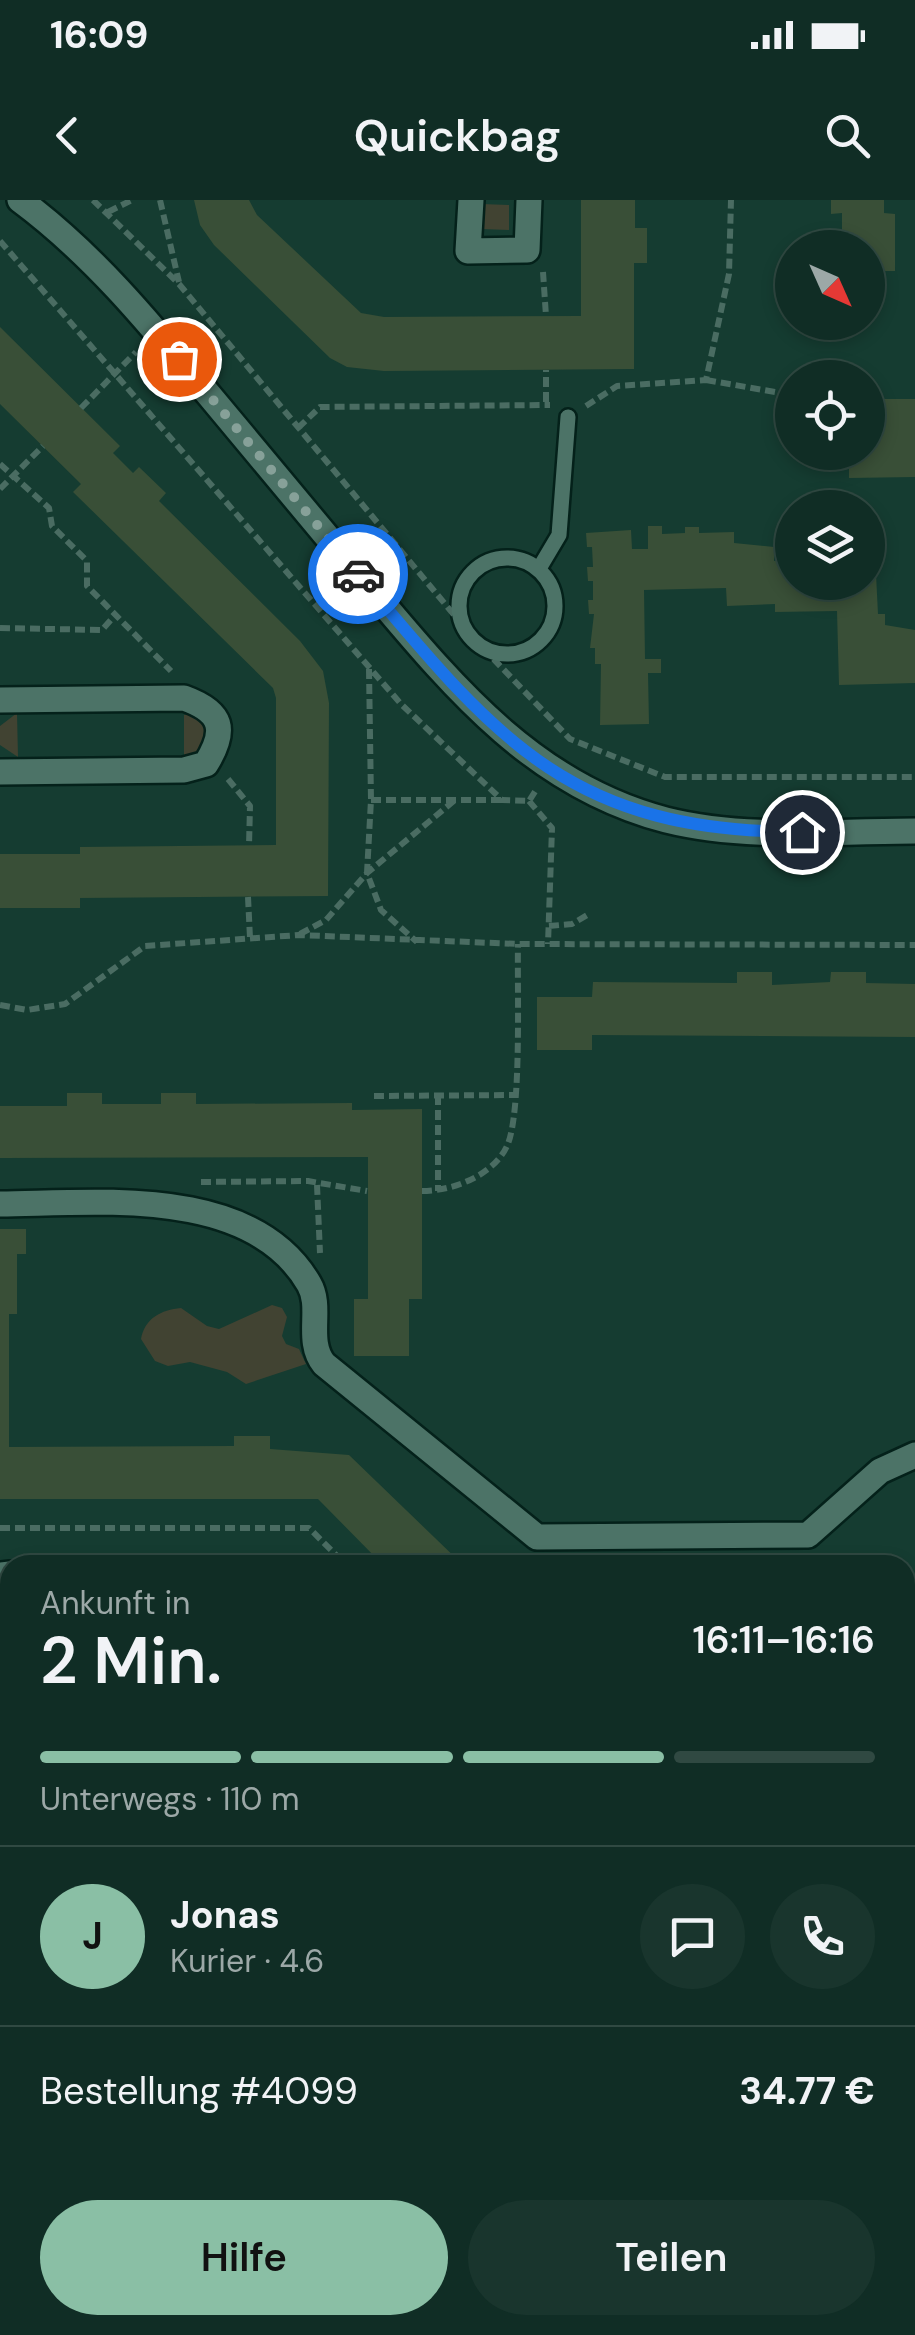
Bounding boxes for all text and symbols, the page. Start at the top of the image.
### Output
text: 16:09 [50,10,148,60]
text: Quickbag [354,106,561,165]
icon: back [40,108,95,163]
icon: search [820,108,875,163]
north arrow [775,230,885,340]
map controls [775,230,885,600]
pin [137,317,222,402]
icon: bag [152,332,207,387]
button: locate [775,360,885,470]
button: layers [775,490,885,600]
courier [308,524,408,624]
icon: car [331,547,386,602]
pin [760,790,845,875]
icon: home [775,805,830,860]
text: Ankunft in [40,1582,190,1624]
text: 16:11–16:16 [692,1615,875,1665]
text: 2 Min. [40,1619,222,1703]
text: Unterwegs · 110 m [40,1778,300,1820]
button: chat [640,1884,745,1989]
button: phone [770,1884,875,1989]
text: Jonas [170,1890,280,1940]
text: J [82,1911,103,1961]
text: Kurier · 4.6 [170,1940,324,1982]
text: Bestellung #4099 [40,2066,358,2116]
text: 34.77 € [739,2066,875,2116]
button: Hilfe [40,2200,448,2315]
button: Teilen [468,2200,875,2315]

